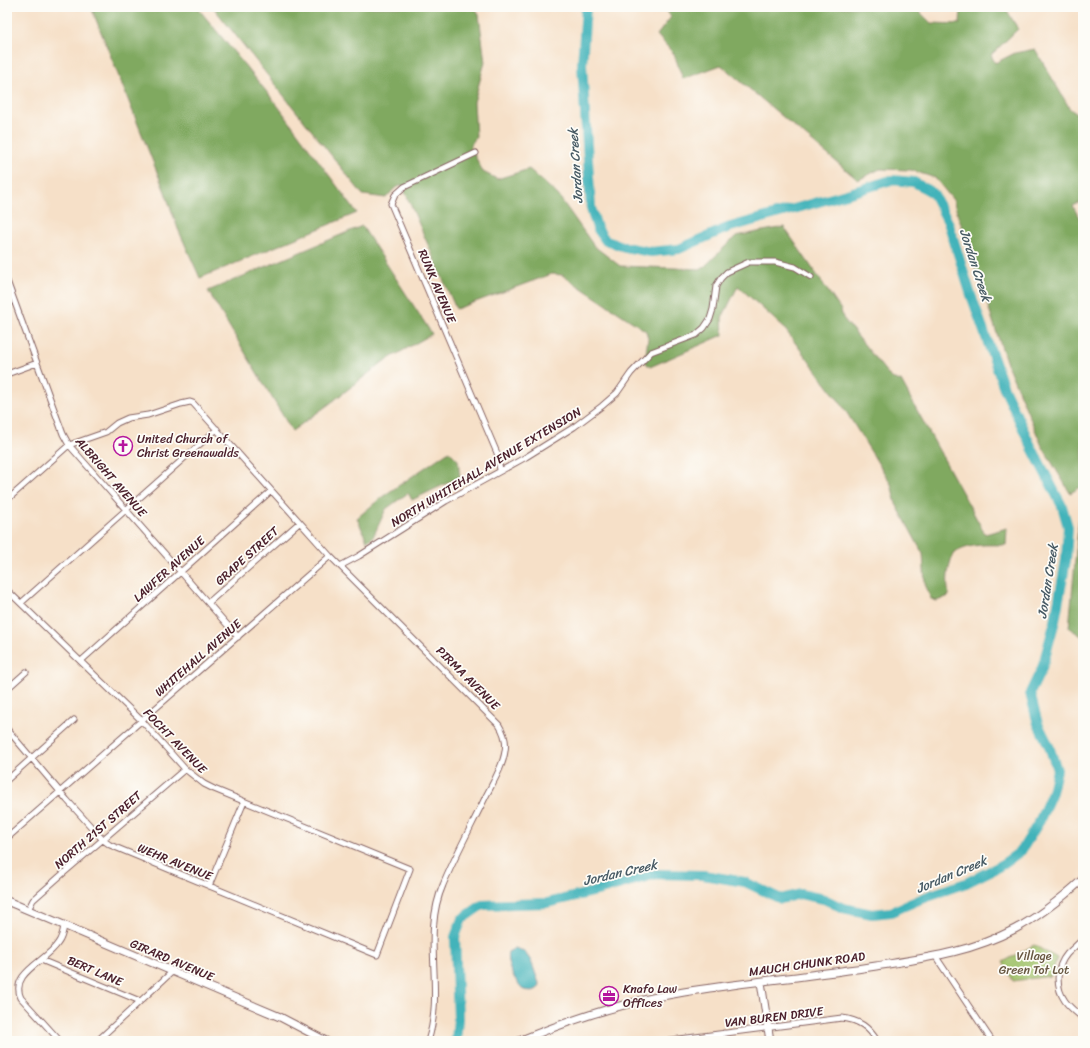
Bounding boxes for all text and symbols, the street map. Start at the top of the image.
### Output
water label: Jordan Creek [561,126,590,204]
water label: Jordan Creek [953,226,999,306]
street label: RUNK AVENUE [412,246,463,328]
street label: NORTH WHITEHALL AVENUE EXTENSION [386,401,586,533]
place label: United Church of Christ Greenawalds [137,428,239,464]
street label: ALBRIGHT AVENUE [69,431,153,523]
church icon: United Church of Christ Greenawalds [112,435,134,457]
street label: GRAPE STREET [210,520,285,591]
street label: LAWFER AVENUE [128,529,211,608]
water label: Jordan Creek [1030,540,1065,620]
street label: WHITEHALL AVENUE [149,613,248,702]
street label: PIRMA AVENUE [431,641,506,716]
street label: FOCHT AVENUE [138,703,213,780]
street label: NORTH 21ST STREET [49,785,148,875]
street label: WEHR AVENUE [134,837,217,888]
water label: Jordan Creek [912,848,992,900]
water label: Jordan Creek [581,852,661,892]
street label: GIRARD AVENUE [127,932,219,988]
street label: MAUCH CHUNK ROAD [747,945,867,983]
park label: Village Green Tot Lot [999,945,1069,981]
street label: BERT LANE [64,949,127,993]
place label: Knafo Law Offices [623,978,678,1014]
office icon: Knafo Law Offices [598,985,620,1007]
street label: VAN BUREN DRIVE [724,1000,826,1034]

